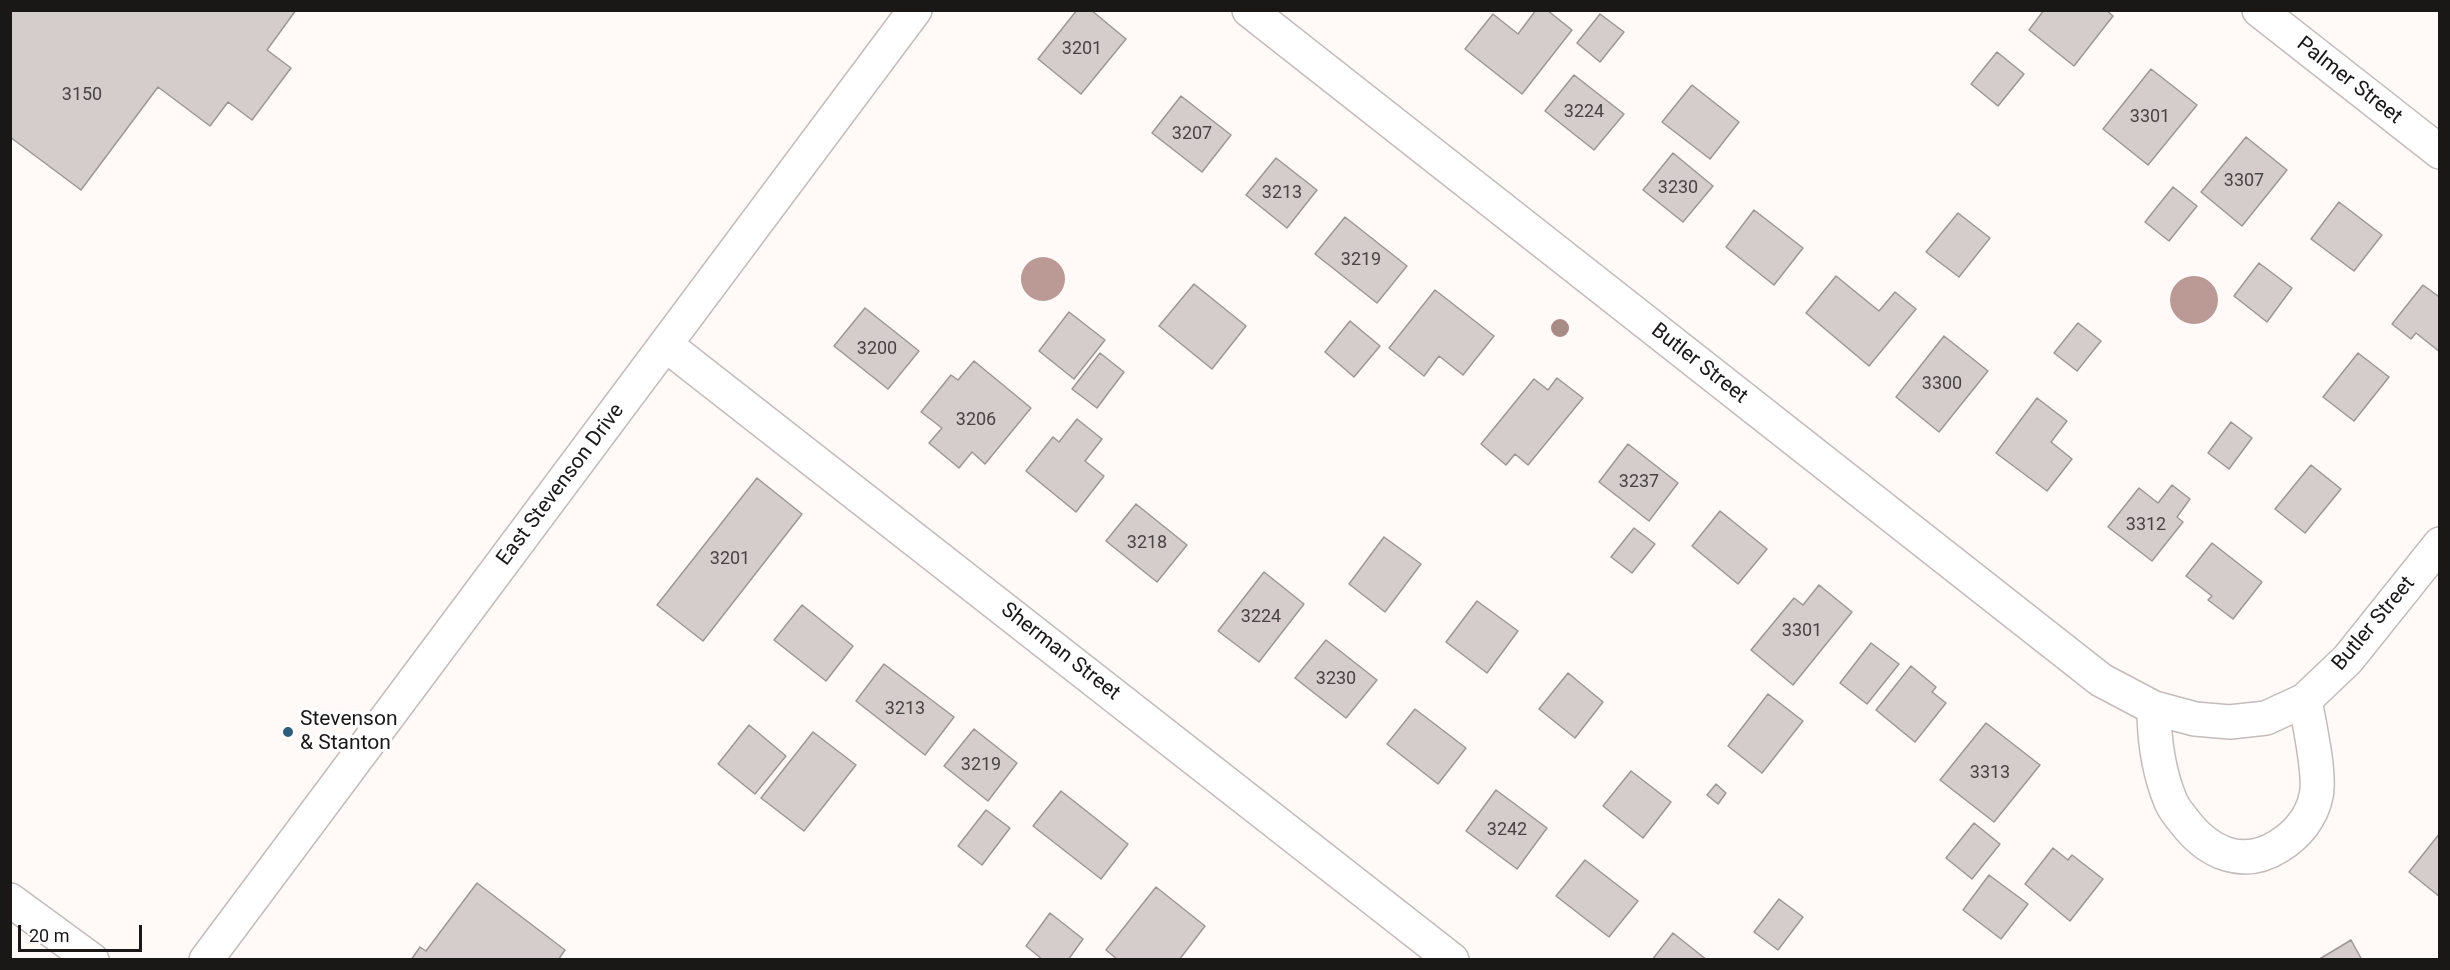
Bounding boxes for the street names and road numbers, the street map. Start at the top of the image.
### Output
street label: Palmer Street [2291,32,2407,130]
street label: Butler Street [1646,319,1752,409]
street label: East Stevenson Drive [492,399,630,571]
street label: Butler Street [2327,572,2421,676]
street label: Sherman Street [995,598,1125,706]

